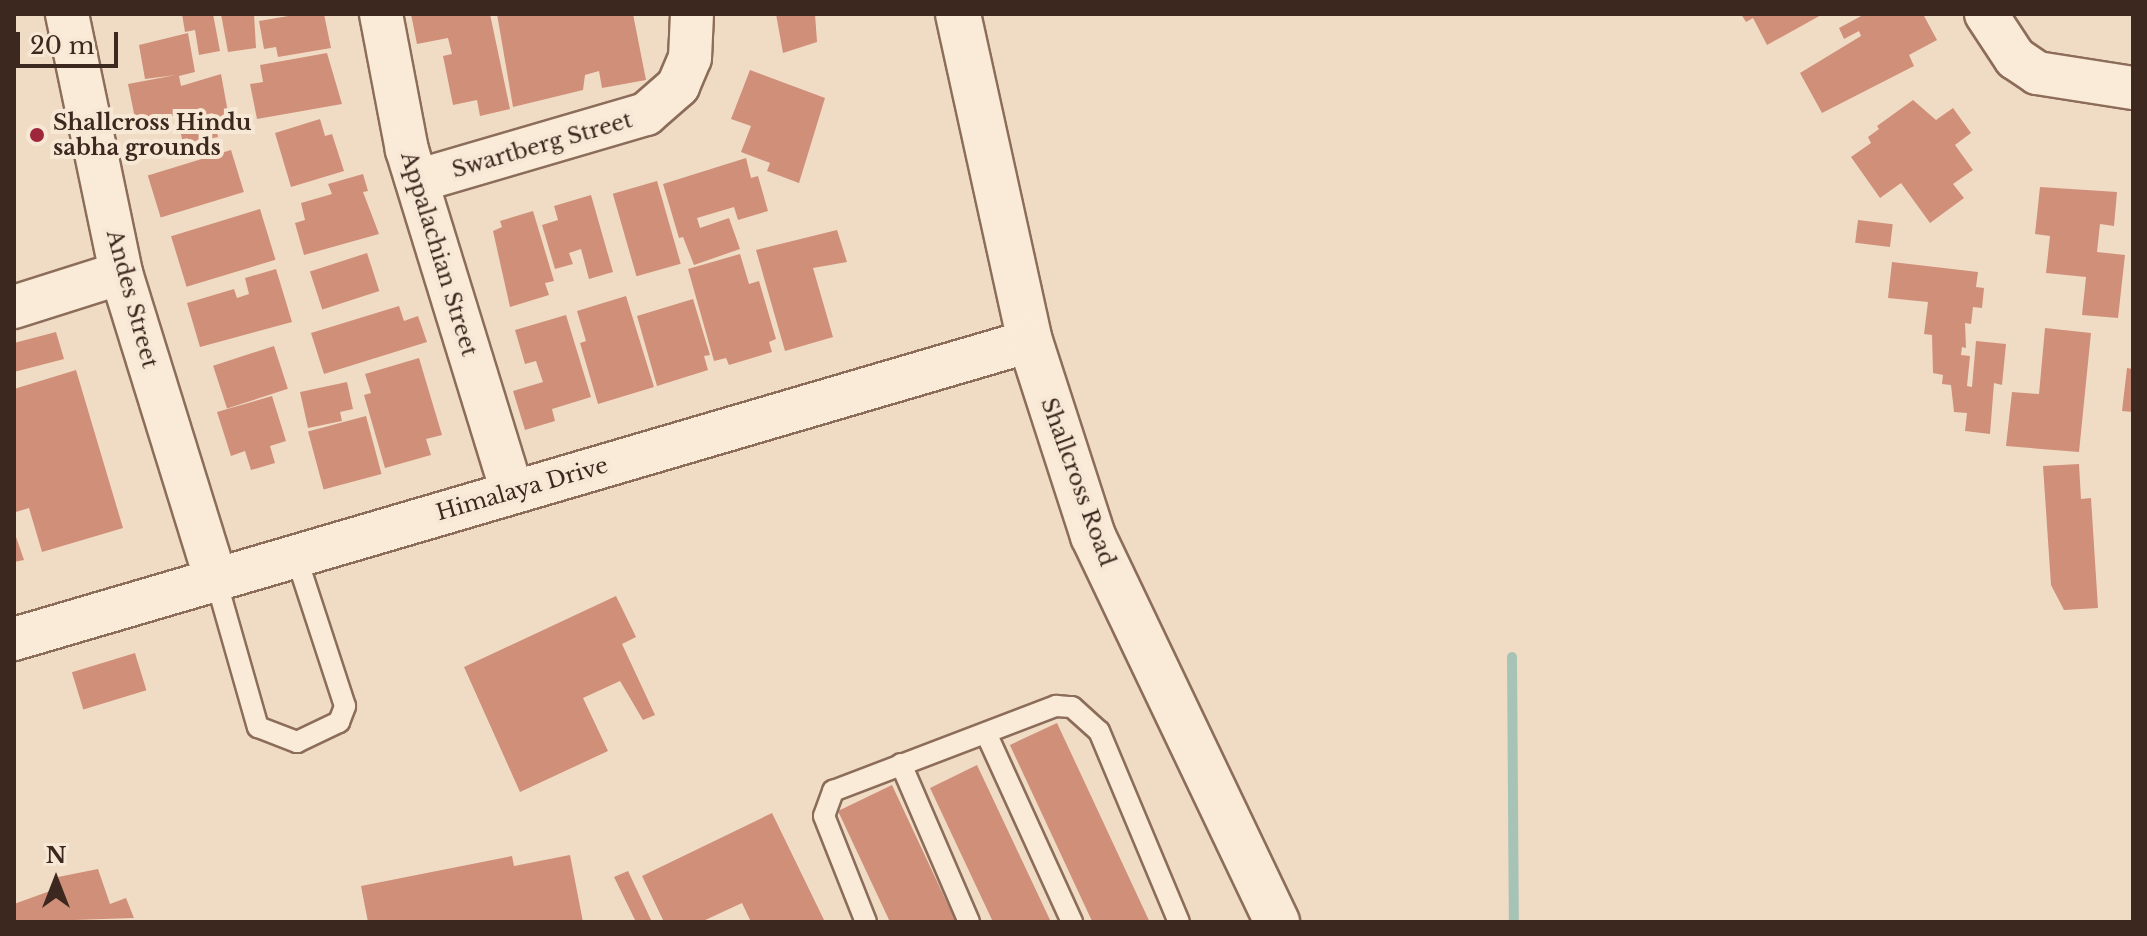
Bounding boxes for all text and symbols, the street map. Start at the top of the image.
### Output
scale bar [20,16,122,66]
text: 20 m [30,31,95,60]
street label: Swartberg Street [449,107,635,183]
place label: Shallcross Hindu sabha grounds [53,109,251,160]
marker: Shallcross Hindu sabha grounds [28,126,46,144]
street label: Appalachian Street [395,148,483,360]
street label: Andes Street [101,227,163,371]
street label: Shallcross Road [1035,394,1121,570]
street label: Himalaya Drive [433,452,611,526]
north arrow [16,840,96,920]
text: N [46,842,66,869]

